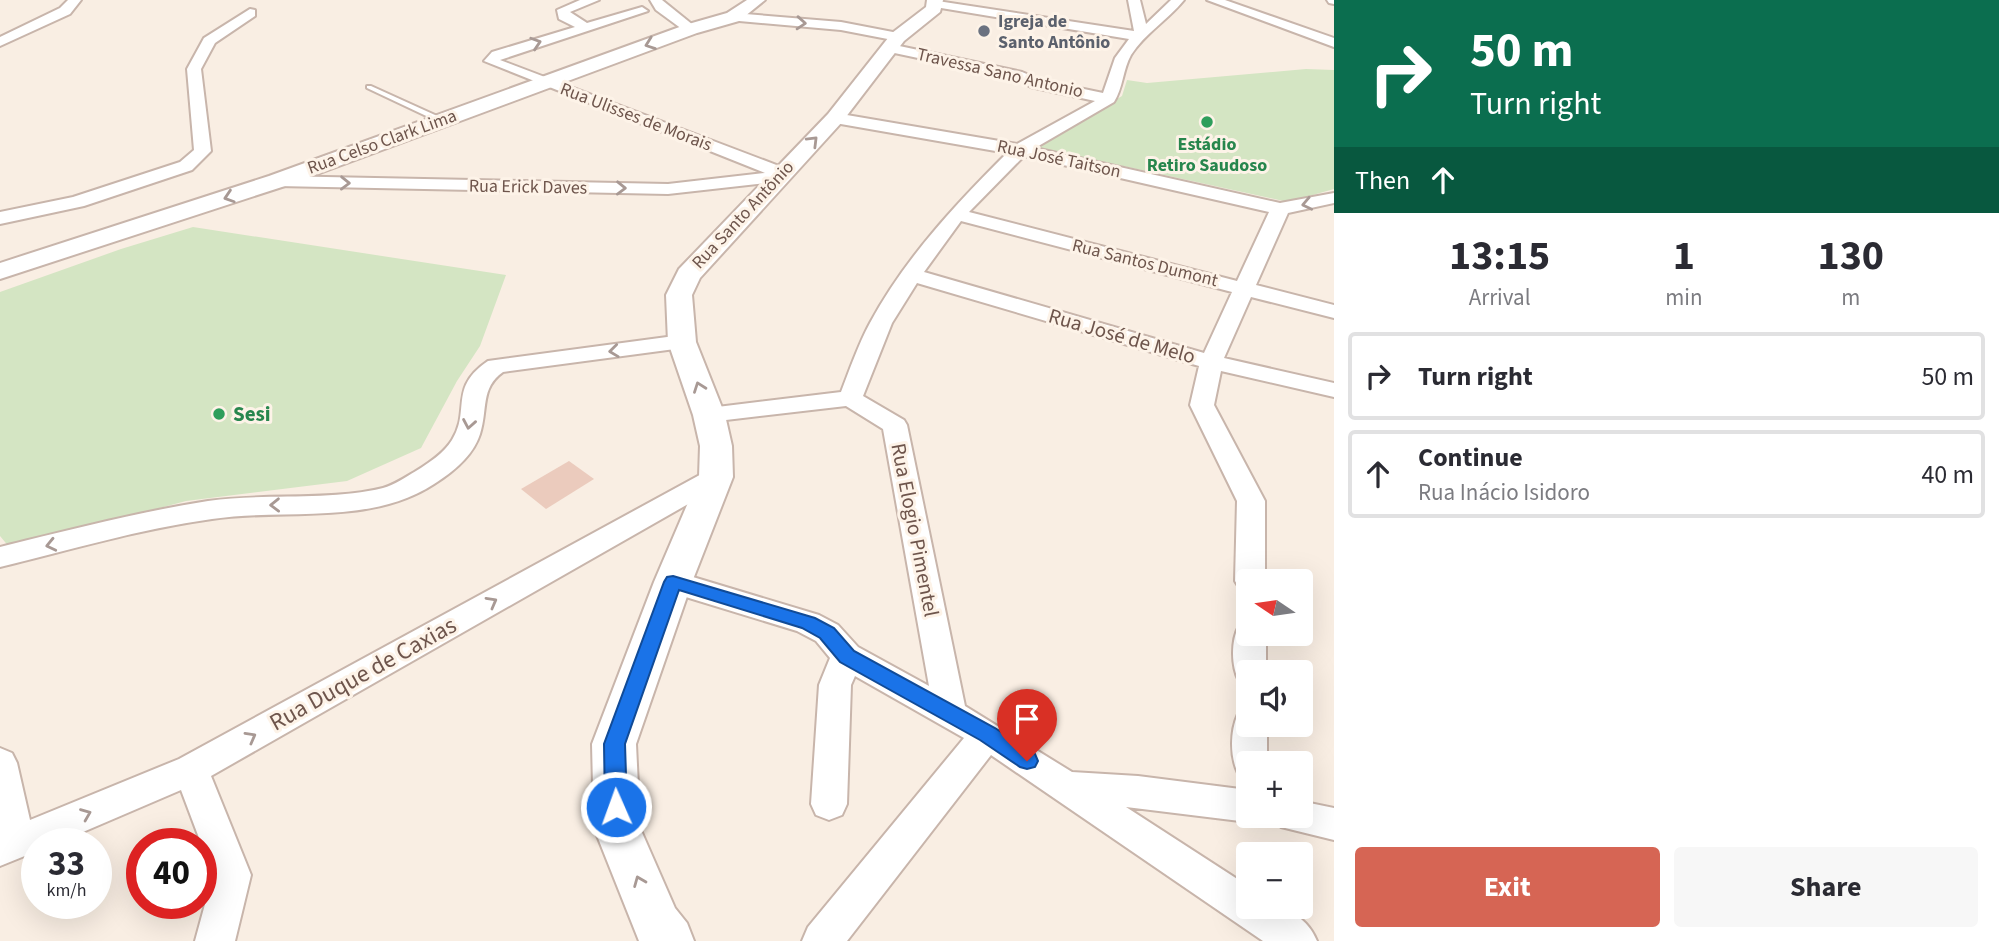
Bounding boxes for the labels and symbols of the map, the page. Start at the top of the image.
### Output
place label: Igreja de Santo Antônio [998,9,1110,55]
one-way arrow [795,15,806,30]
marker: Igreja de Santo Antônio [976,23,992,39]
one-way arrow [644,36,656,50]
one-way arrow [529,37,542,51]
street label: Travessa Sano Antonio [914,42,1086,104]
street label: Rua Ulisses de Morais [556,77,716,157]
street label: Rua Celso Clark Lima [304,103,460,181]
marker: Estádio Retiro Saudoso [1199,114,1215,130]
place label: Estádio Retiro Saudoso [1147,132,1267,178]
street label: Rua José Taitson [995,134,1123,184]
one-way arrow [805,136,818,149]
street label: Rua Santo Antônio [686,155,800,275]
street label: Rua Erick Daves [469,173,587,201]
one-way arrow [340,175,351,191]
one-way arrow [616,181,627,196]
one-way arrow [223,189,235,203]
one-way arrow [1301,195,1313,210]
street label: Rua Santos Dumont [1069,233,1221,293]
street label: Rua José de Melo [1045,301,1199,371]
one-way arrow [608,344,620,359]
one-way arrow [693,382,707,394]
place label: Sesi [233,399,271,429]
marker: Sesi [211,406,227,422]
one-way arrow [462,418,477,430]
street label: Rua Elogio Pimentel [883,441,947,619]
one-way arrow [269,497,279,513]
one-way arrow [45,537,57,551]
north arrow [1236,569,1312,646]
one-way arrow [485,597,498,610]
street label: Rua Duque de Caxias [263,608,463,740]
pin [997,689,1057,761]
one-way arrow [244,732,256,745]
position arrow [579,770,653,844]
one-way arrow [79,808,91,822]
speed limit sign: 40 [126,828,217,919]
one-way arrow [633,875,647,887]

